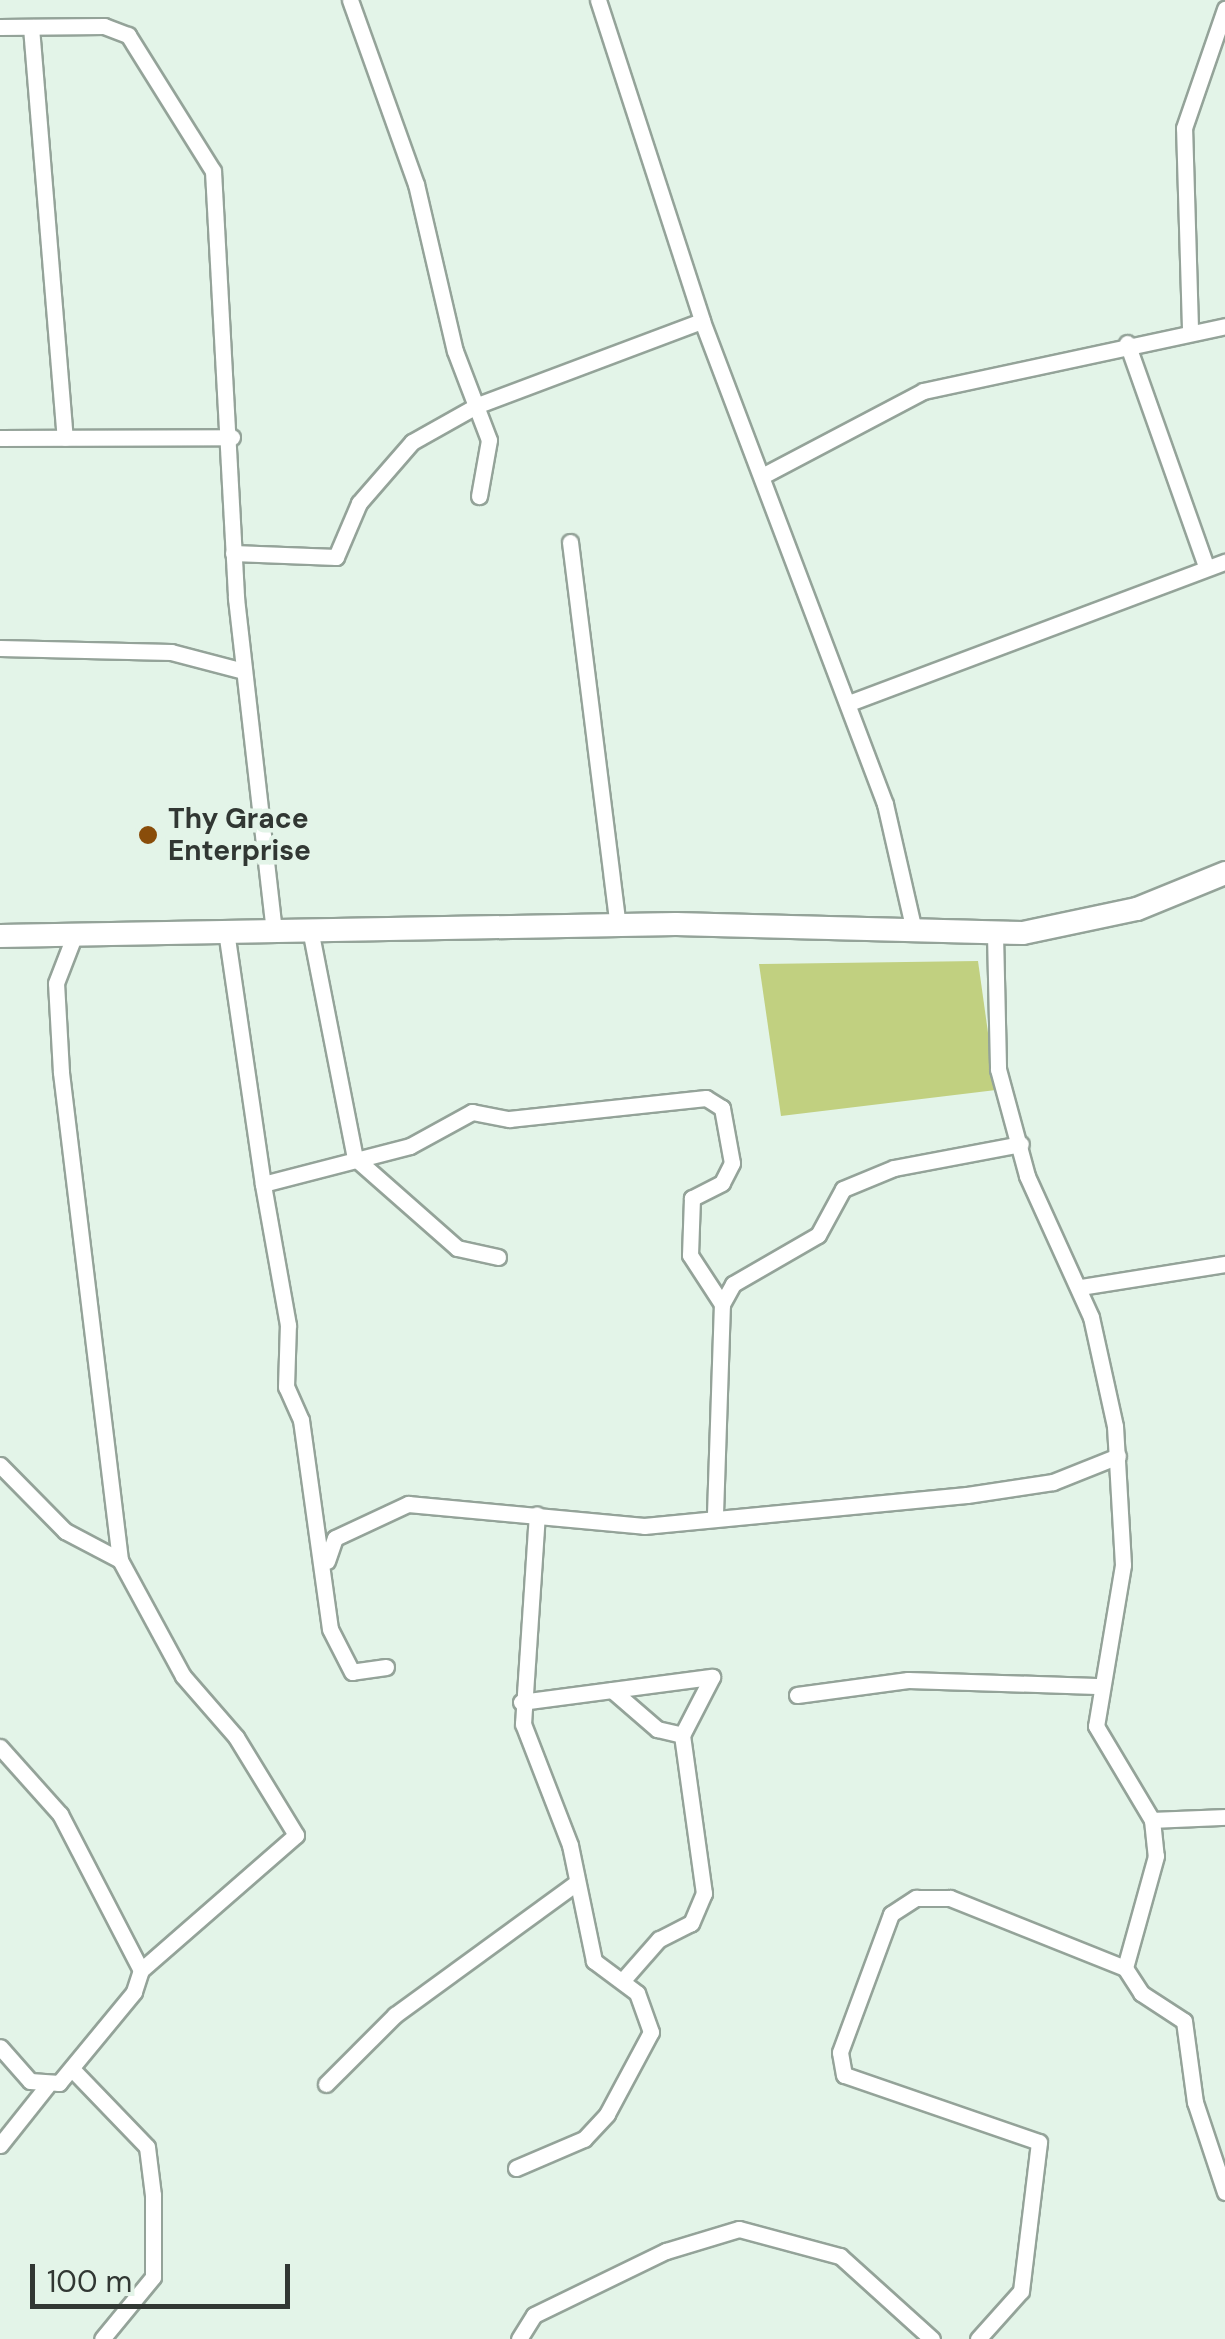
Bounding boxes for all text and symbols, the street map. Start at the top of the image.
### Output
place label: Thy Grace Enterprise [168,802,311,868]
marker: Thy Grace Enterprise [137,824,159,846]
scale bar [35,2244,295,2306]
text: 100 m [47,2262,132,2301]

